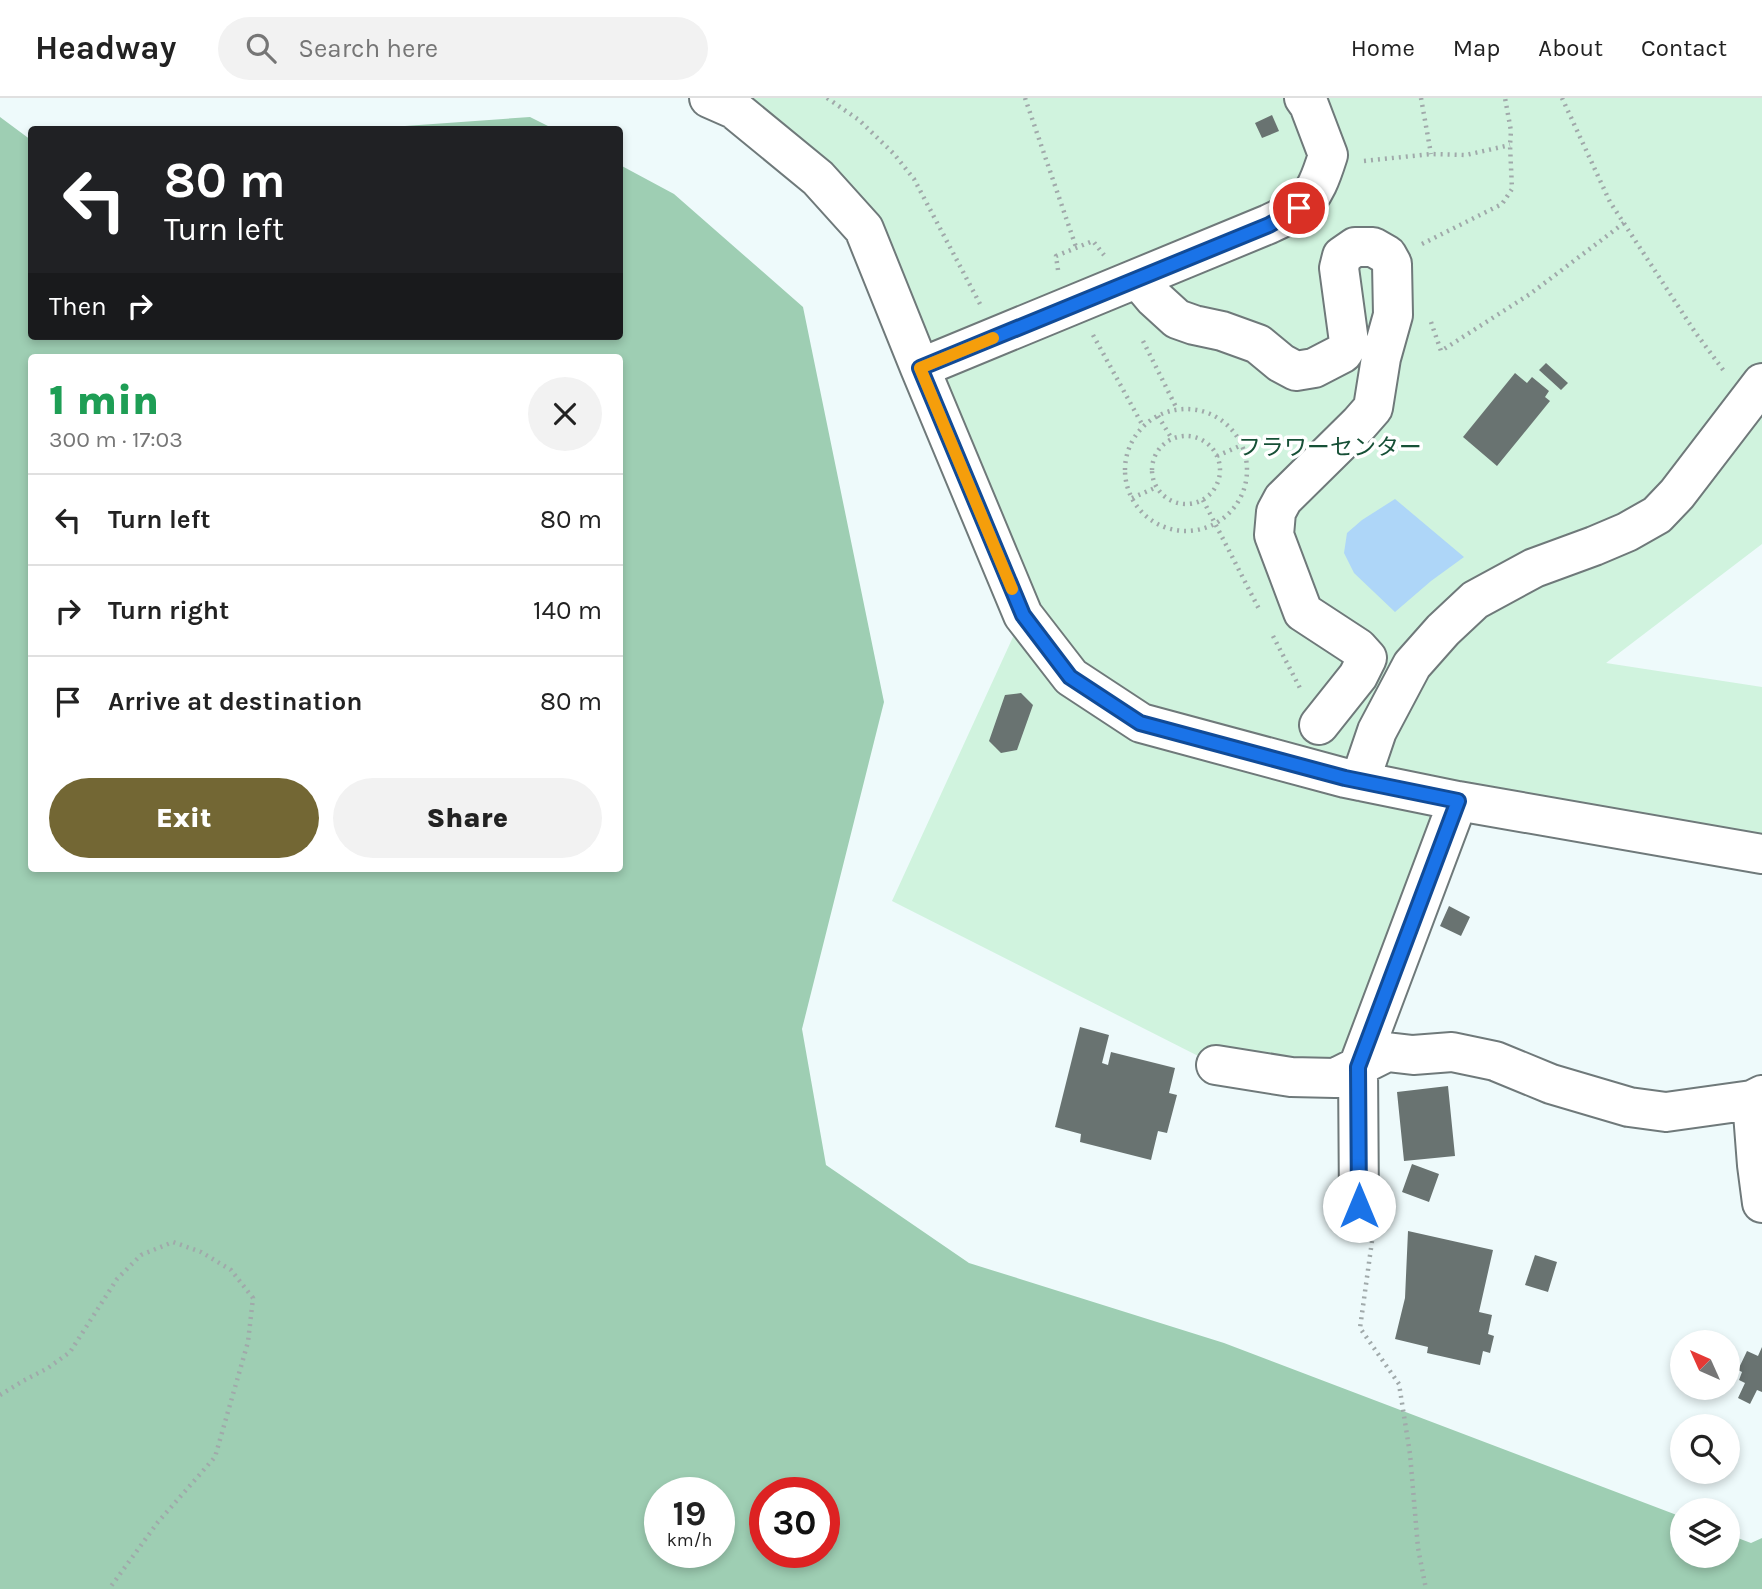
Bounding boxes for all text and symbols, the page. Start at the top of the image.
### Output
search box [218,17,708,80]
text: Headway [35,29,176,67]
icon: search [242,29,280,67]
text: Search here [298,33,438,64]
text: Home [1351,34,1415,62]
text: Map [1453,34,1500,62]
text: About [1538,34,1603,62]
text: Contact [1641,34,1727,62]
text: 80 m [164,152,286,209]
icon: left [49,154,140,245]
pin [1269,178,1329,238]
icon: arrive [1280,189,1318,227]
text: Turn left [164,211,284,248]
icon: right [121,287,159,325]
text: Then [49,291,107,322]
text: 1 min [49,375,159,425]
button: close [528,377,602,451]
text: 300 m · 17:03 [49,426,183,453]
park label: フラワーセンター [1238,434,1422,461]
icon: left [49,501,87,539]
text: Turn left [108,504,210,535]
text: 80 m [540,504,602,535]
icon: right [49,592,87,630]
text: Turn right [108,595,229,626]
text: 140 m [533,595,602,626]
icon: arrive [49,683,87,721]
text: Arrive at destination [108,686,362,717]
text: 80 m [540,686,602,717]
button: Exit [49,778,319,858]
button: Share [333,778,602,858]
position arrow [1322,1169,1396,1243]
north arrow [1670,1330,1740,1400]
map controls [1670,1330,1740,1568]
button: search [1670,1414,1740,1484]
speed limit sign: 30 [749,1477,840,1568]
text: 19 [673,1493,706,1534]
button: layers [1670,1498,1740,1568]
text: km/h [667,1529,712,1551]

